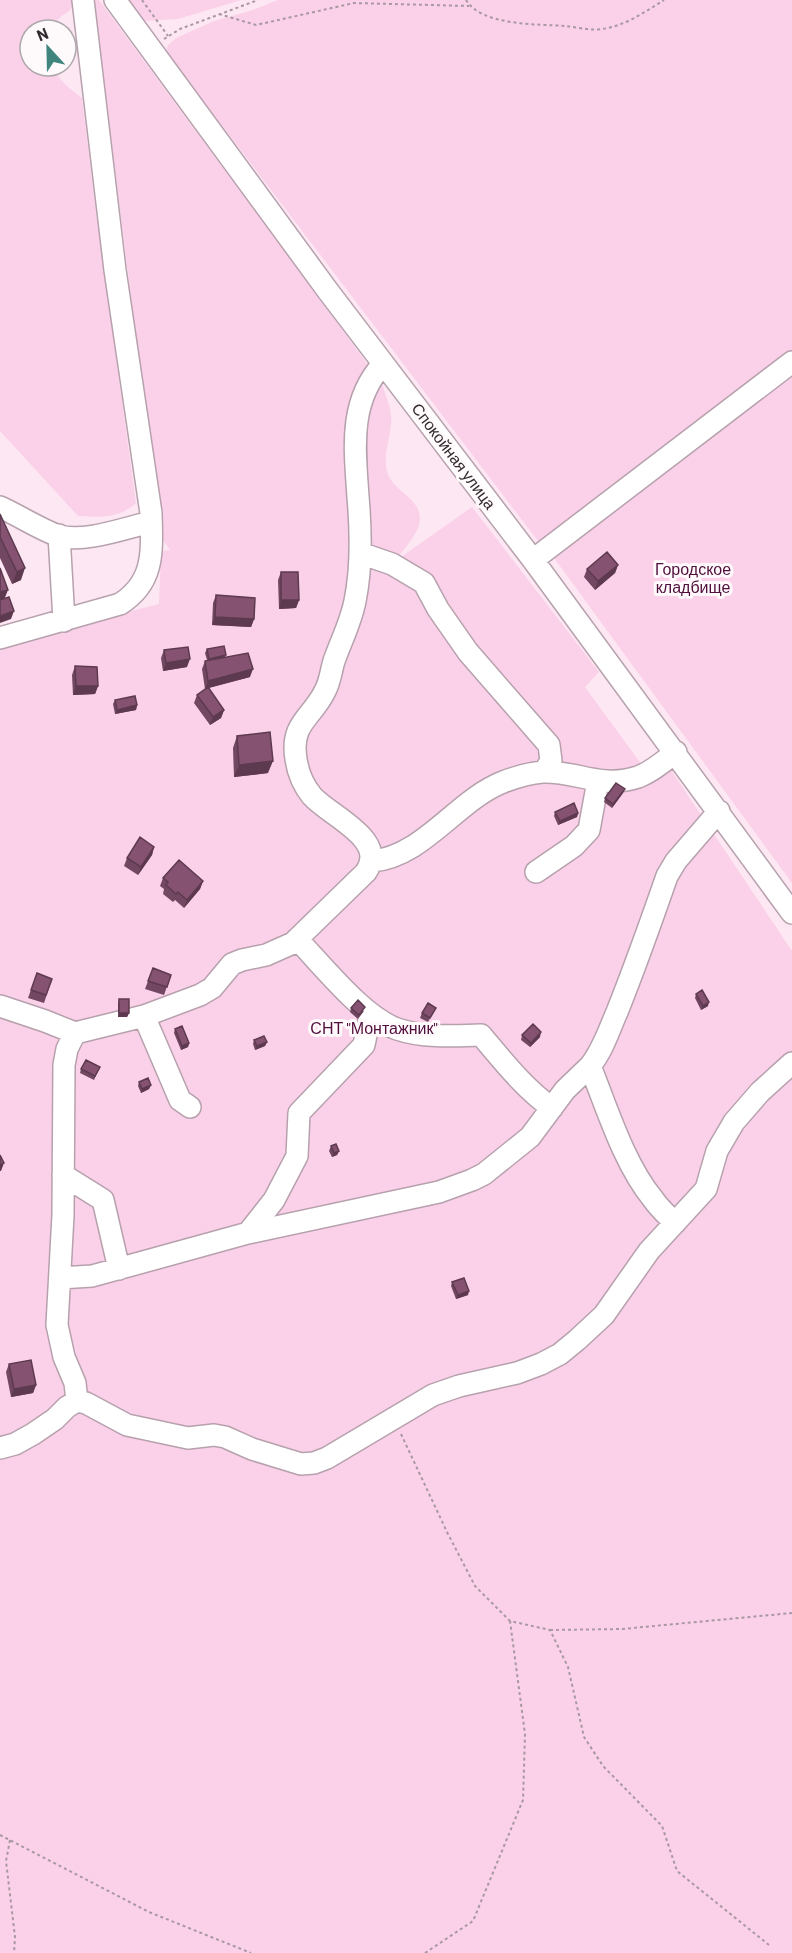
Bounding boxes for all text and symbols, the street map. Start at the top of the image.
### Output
north arrow [18,18,78,78]
text: N [34,23,51,44]
street label: Спокойная улица [408,399,500,512]
park label: Городское кладбище [655,559,731,596]
park label: СНТ "Монтажник" [310,1018,438,1037]

